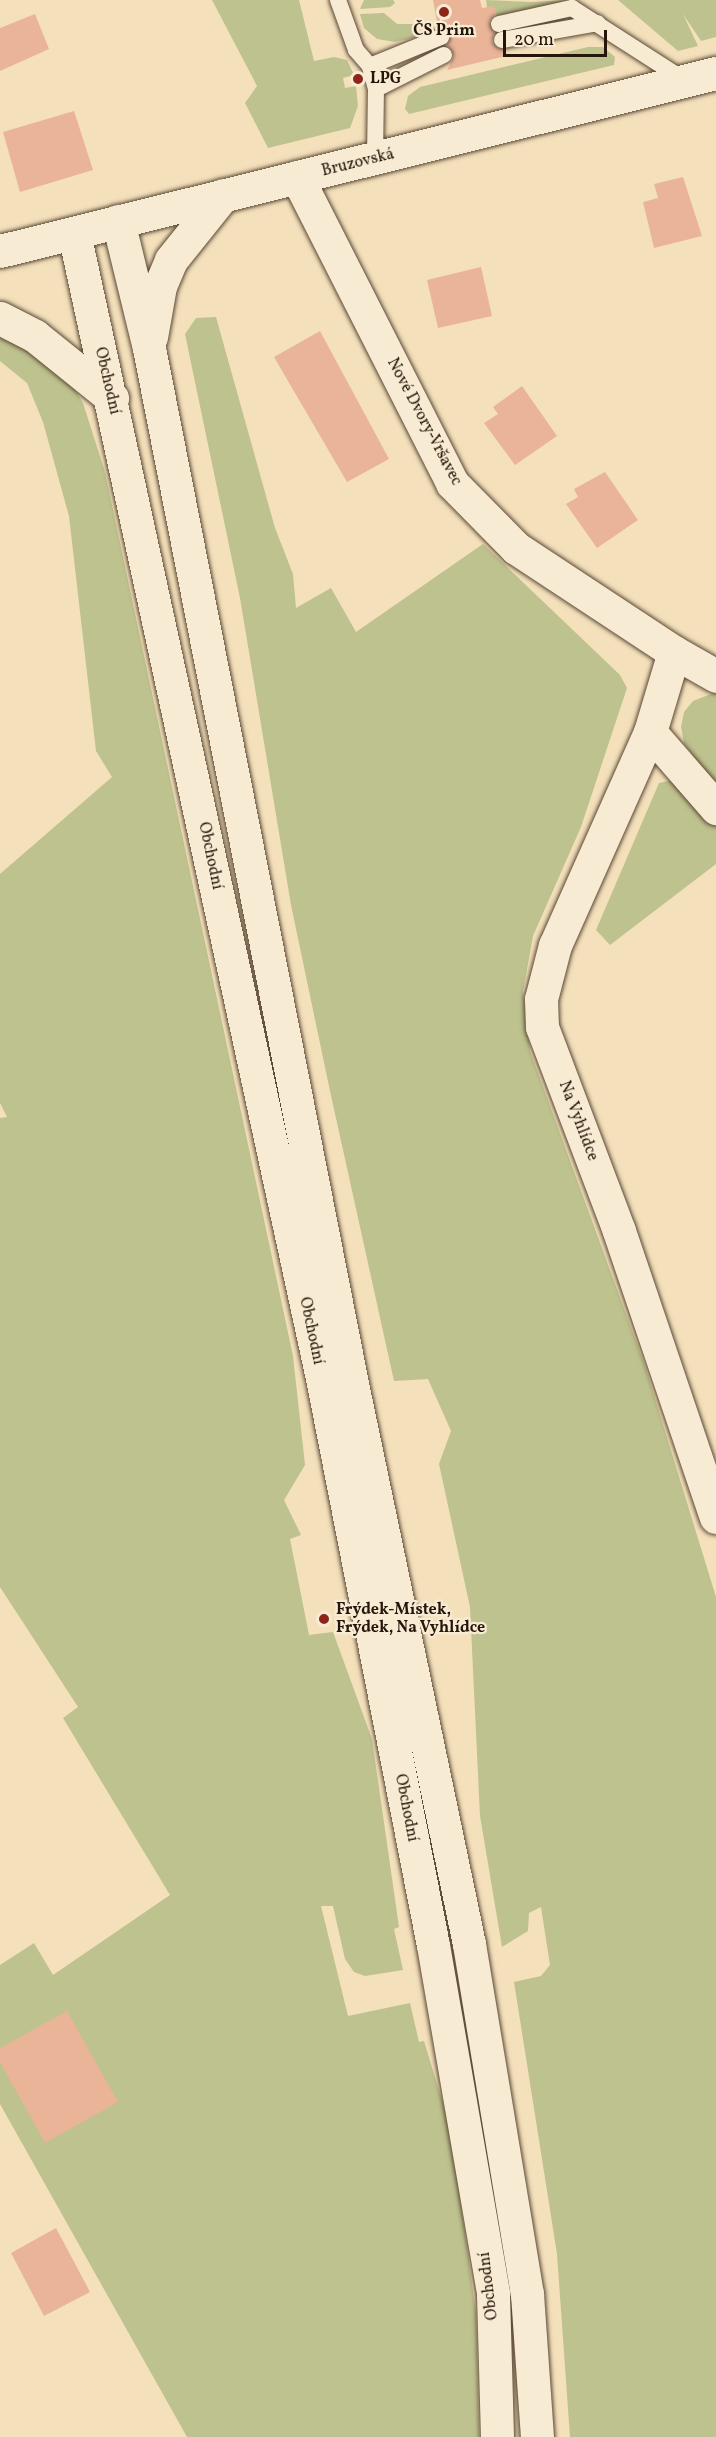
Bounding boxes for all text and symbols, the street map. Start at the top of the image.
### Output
marker: ČS Prim [437,5,451,19]
scale bar [506,18,610,56]
place label: ČS Prim [413,21,475,41]
text: 20 m [514,28,554,53]
place label: LPG [370,69,401,89]
marker: LPG [351,72,365,86]
street label: Bruzovská [320,145,396,181]
street label: Obchodní [90,345,124,417]
street label: Nové Dvory-Vršavec [382,355,466,489]
street label: Obchodní [193,820,227,892]
street label: Na Vyhlídce [554,1078,602,1164]
street label: Obchodní [294,1295,328,1367]
place label: Frýdek-Místek, Frýdek, Na Vyhlídce [336,1600,486,1638]
marker: Frýdek-Místek, Frýdek, Na Vyhlídce [317,1612,331,1626]
street label: Obchodní [390,1772,422,1844]
street label: Obchodní [475,2251,503,2321]

